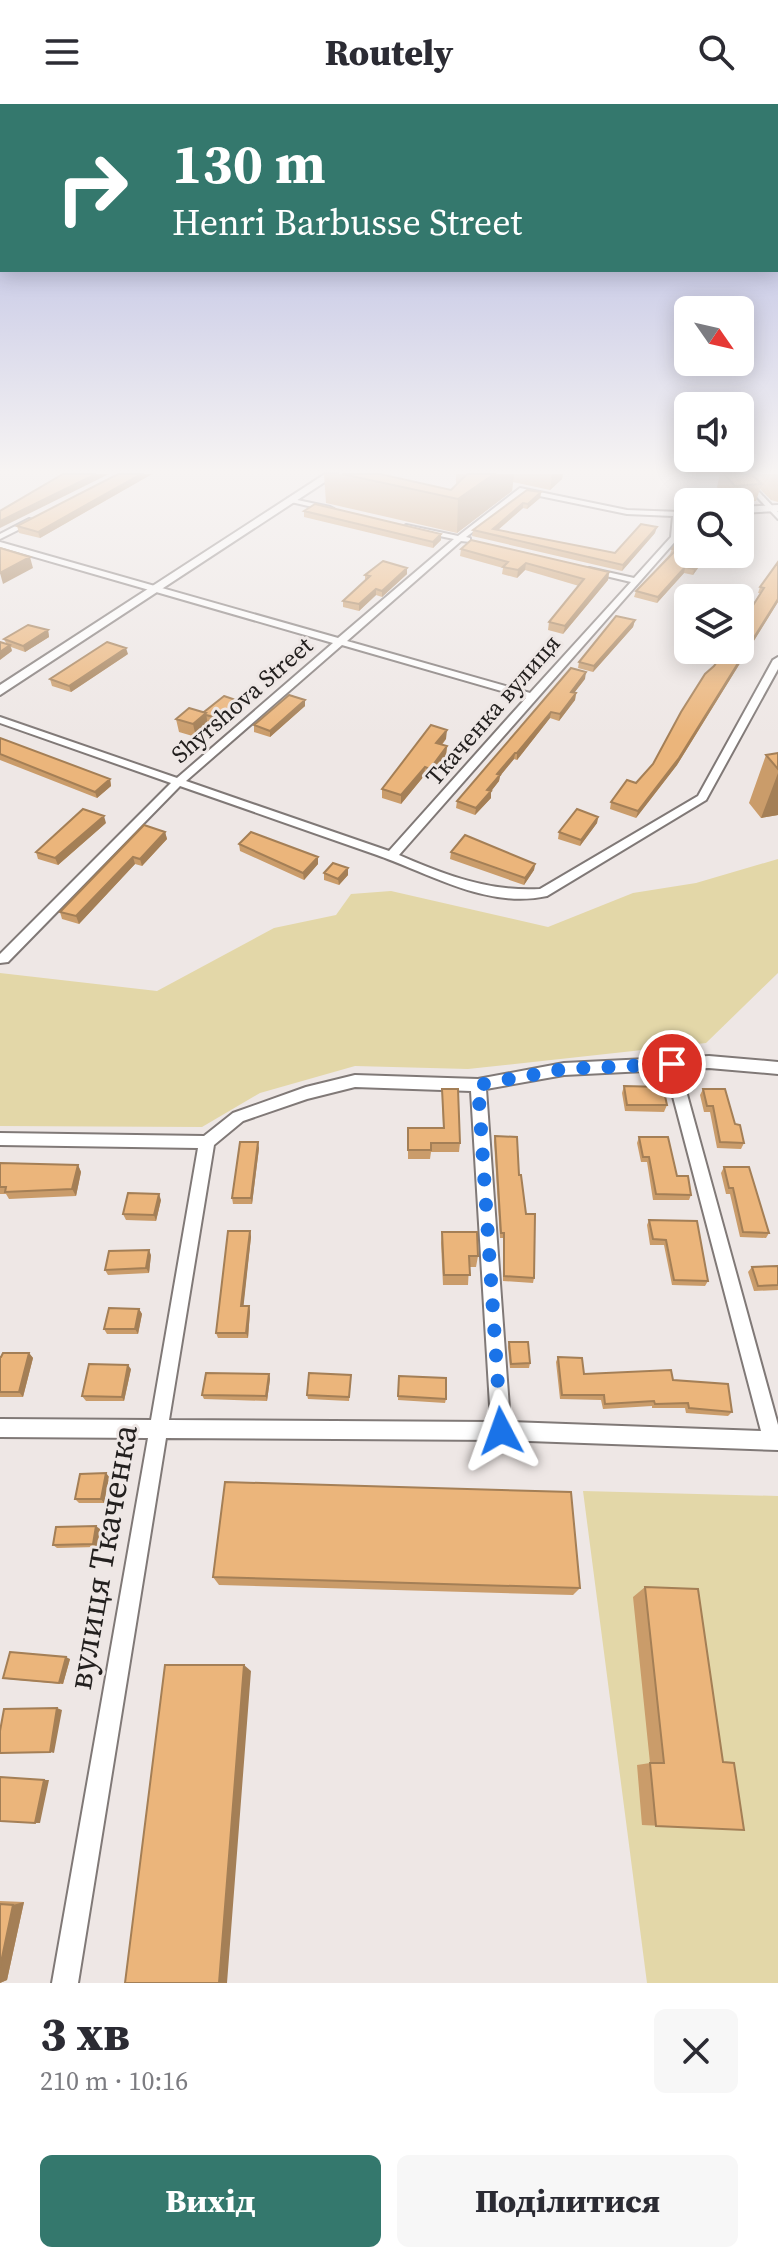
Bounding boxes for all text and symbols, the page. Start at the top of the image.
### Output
text: Routely [325,28,453,77]
icon: menu [40,30,84,74]
icon: search [694,30,738,74]
text: 130 m [172,125,326,202]
icon: right [40,136,144,240]
text: Henri Barbusse Street [172,198,522,247]
north arrow [674,296,754,376]
map controls [674,296,754,664]
button: sound [674,392,754,472]
button: search [674,488,754,568]
button: layers [674,584,754,664]
street label: Ткаченка вулиця [418,627,567,792]
street label: Shyrshova Street [164,629,320,770]
pin [638,1030,706,1098]
icon: arrive [650,1042,694,1086]
position arrow [459,1389,543,1473]
street label: вулиця Ткаченка [56,1420,148,1693]
text: 3 хв [40,2000,130,2066]
button: close [654,2009,738,2093]
text: 210 m · 10:16 [40,2063,188,2099]
button: Вихід [40,2155,381,2247]
button: Поділитися [397,2155,738,2247]

